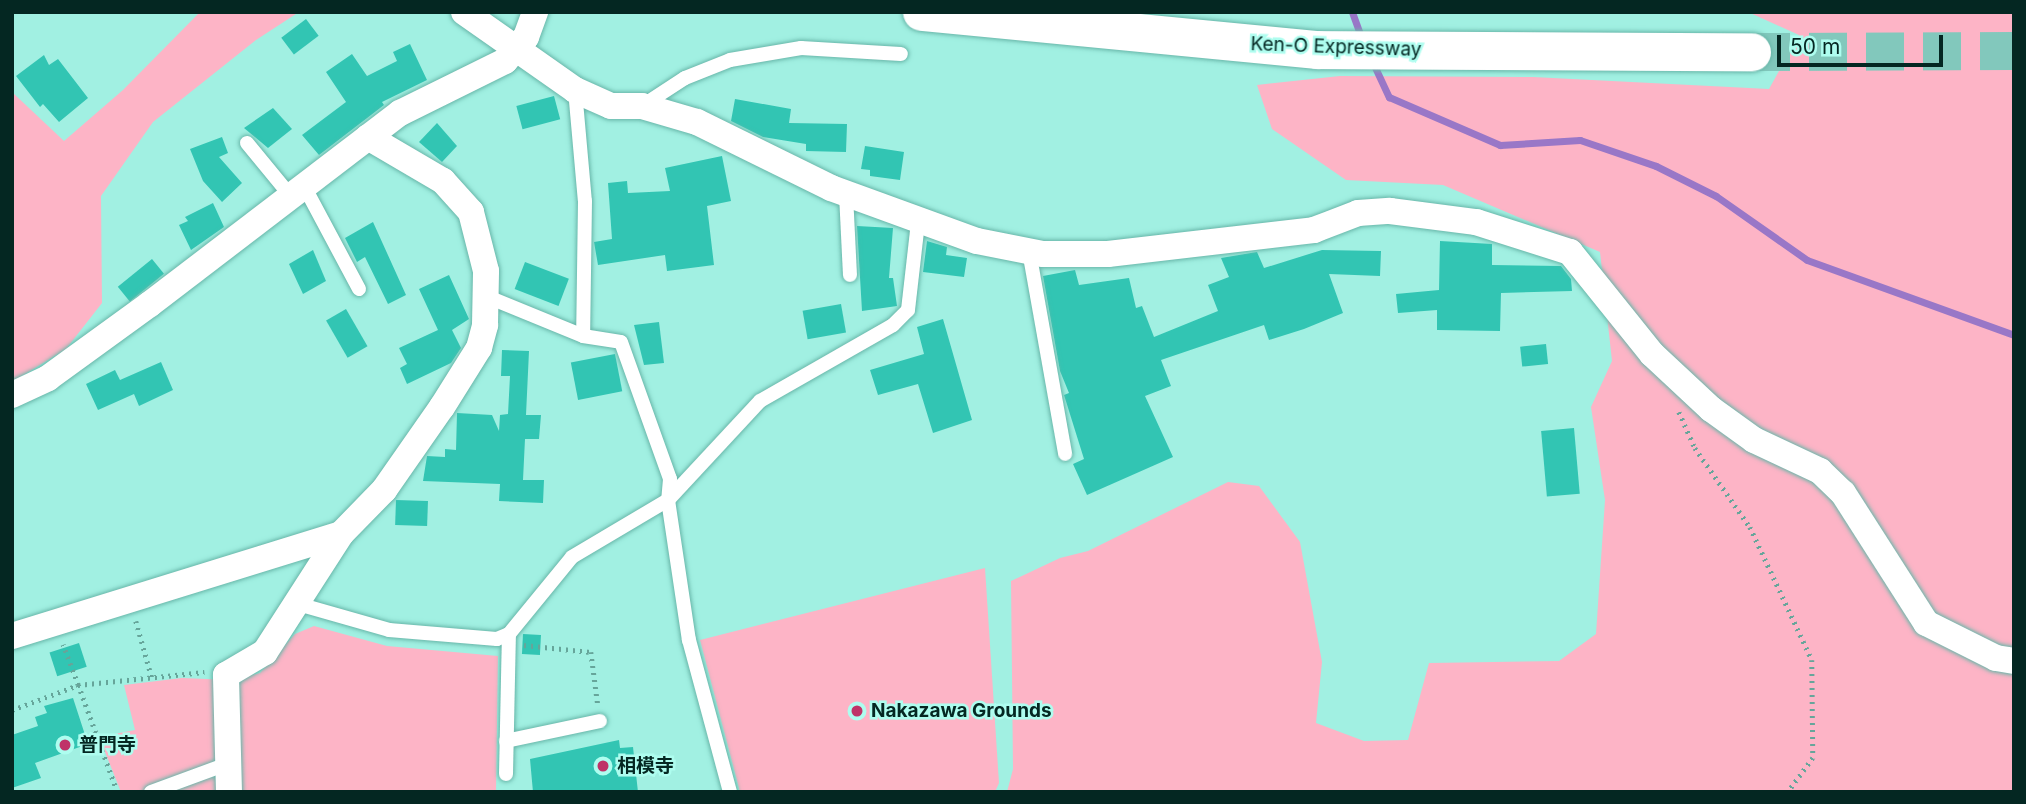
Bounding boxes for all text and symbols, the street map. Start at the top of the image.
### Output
scale bar [1781,21,1947,65]
street label: Ken-O Expressway [1250,33,1422,61]
text: 50 m [1790,34,1840,59]
place label: Nakazawa Grounds [871,700,1052,722]
marker: Nakazawa Grounds [849,703,865,719]
place label: 普門寺 [79,734,136,756]
marker: 普門寺 [57,737,73,753]
place label: 相模寺 [617,755,674,777]
marker: 相模寺 [595,758,611,774]

